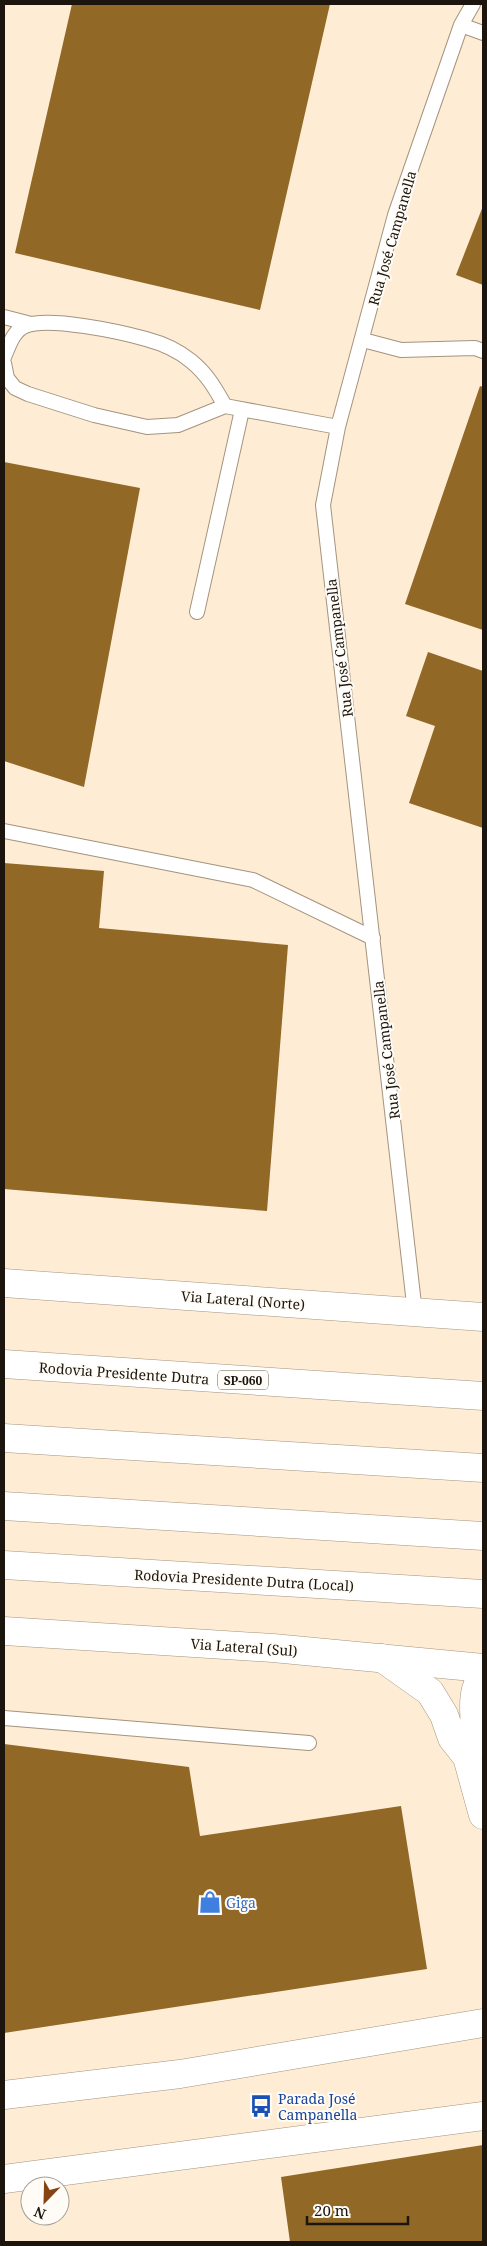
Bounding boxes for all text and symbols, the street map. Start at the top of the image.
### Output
street label: Rua José Campanella [364,168,420,308]
street label: Rua José Campanella [321,578,357,718]
street label: Rua José Campanella [368,980,404,1120]
street label: Via Lateral (Norte) [180,1286,306,1314]
street label: Rodovia Presidente Dutra [38,1358,210,1388]
road number: SP-060 [218,1370,268,1390]
street label: Rodovia Presidente Dutra (Local) [134,1565,354,1595]
street label: Via Lateral (Sul) [190,1634,298,1660]
shop icon: Giga [197,1889,223,1915]
place label: Giga [226,1893,256,1912]
place label: Parada José Campanella [278,2089,357,2124]
bus stop icon: Parada José Campanella [248,2093,274,2119]
north arrow [20,2176,70,2226]
scale bar [307,2194,408,2226]
text: 20 m [314,2200,349,2220]
text: N [31,2203,49,2224]

